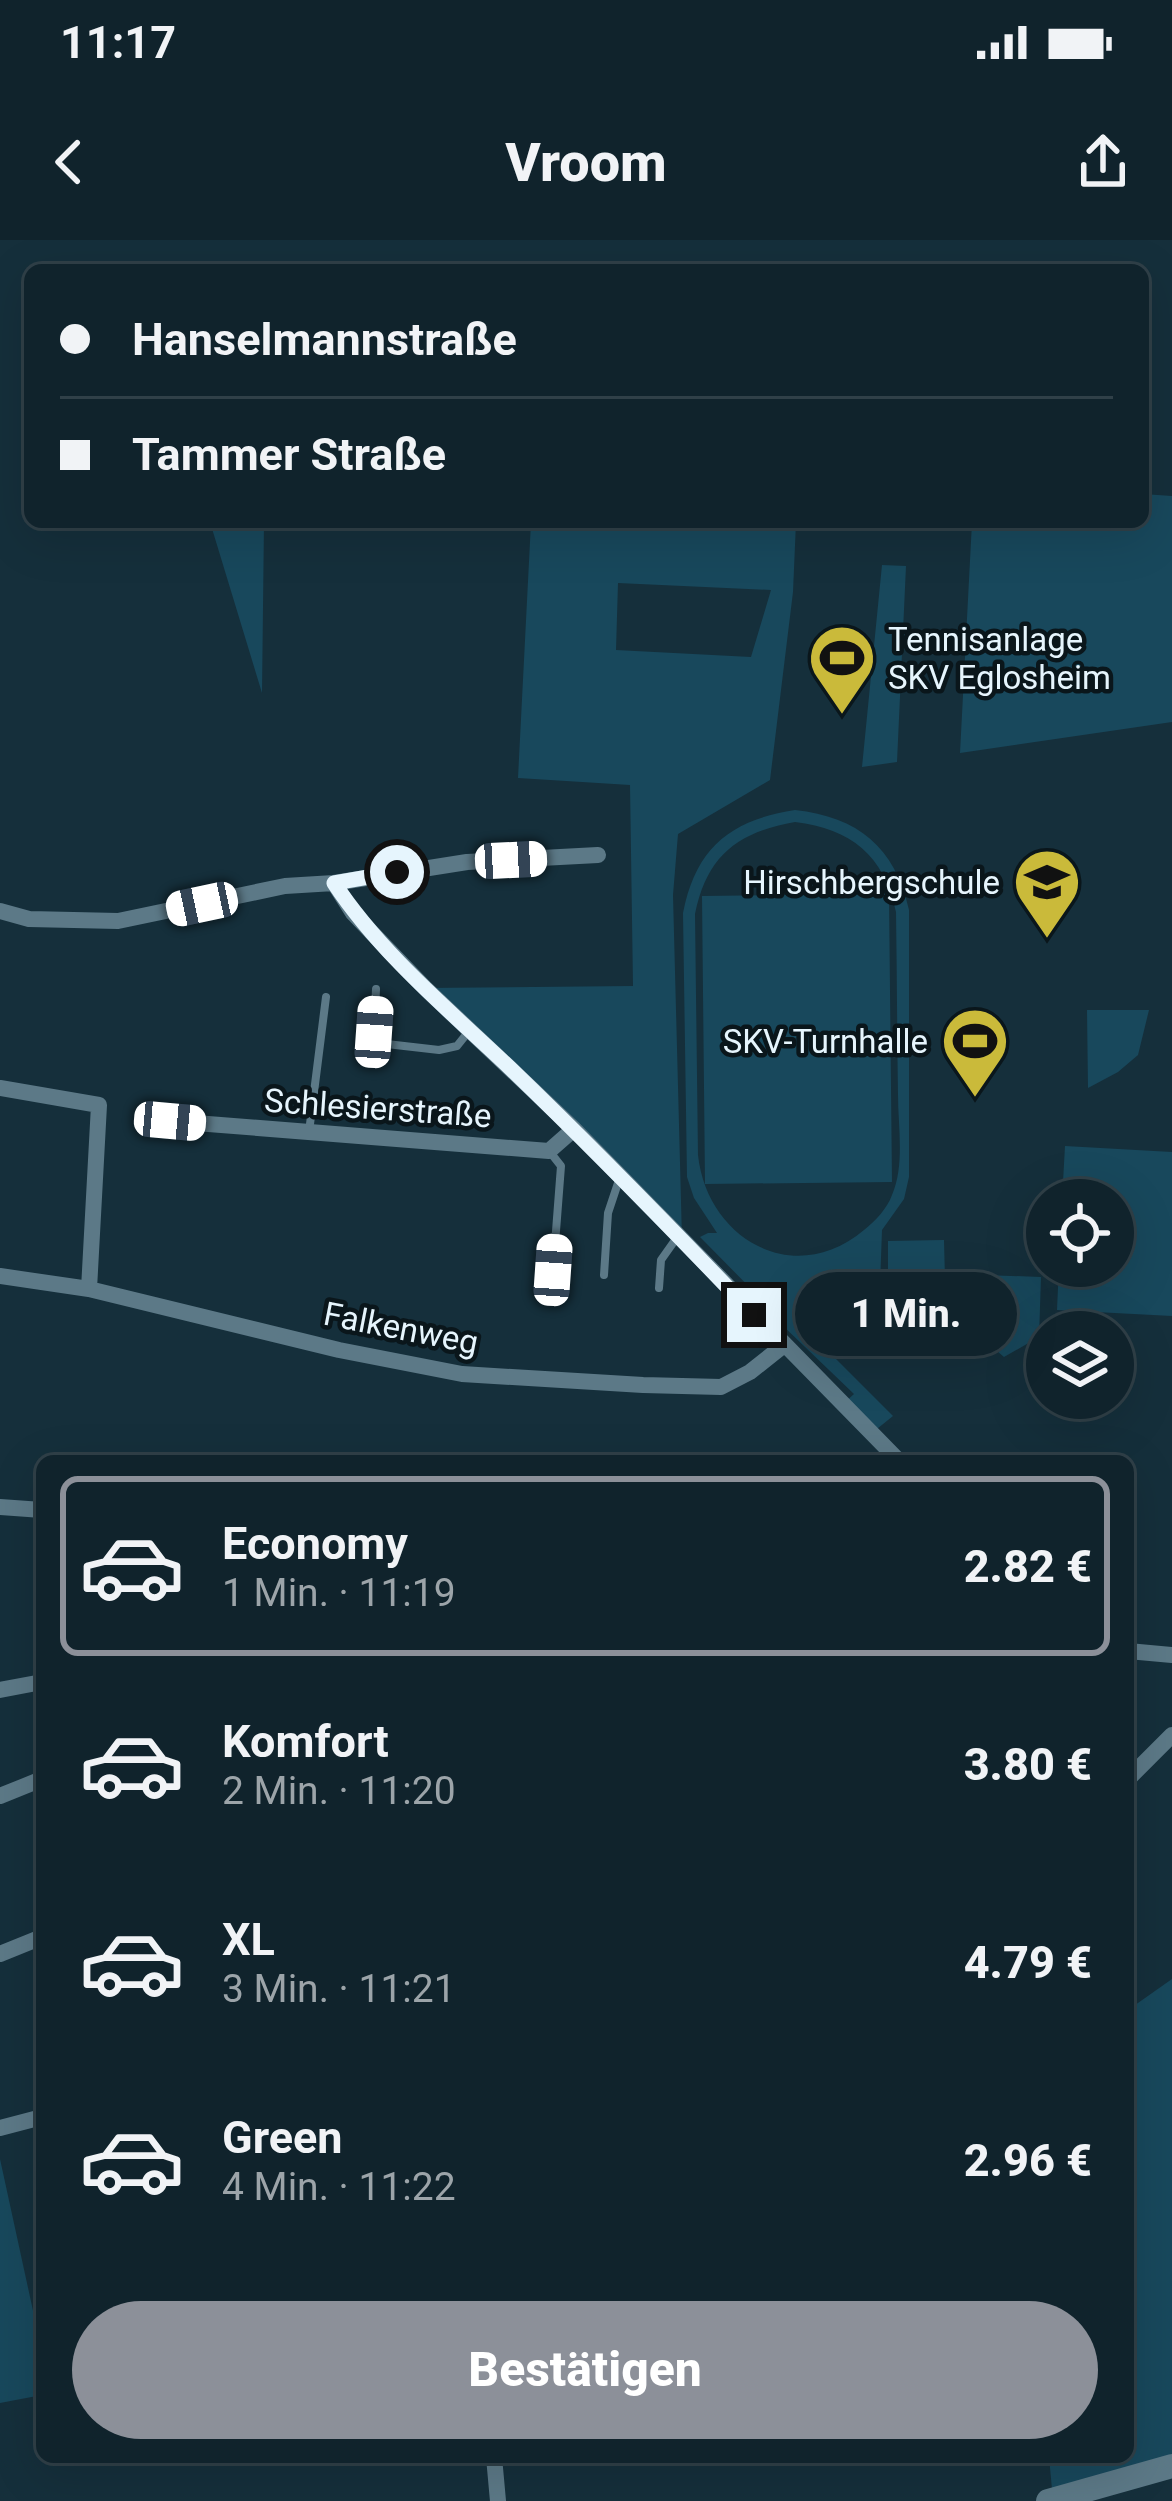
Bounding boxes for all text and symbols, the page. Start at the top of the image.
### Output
text: 11:17 [60,16,176,69]
icon: back [36,129,102,195]
icon: share [1070,129,1136,195]
text: Vroom [505,131,667,194]
text: Hanselmannstraße [132,313,517,366]
text: Tammer Straße [132,428,446,481]
place label: Tennisanlage SKV Eglosheim [888,620,1111,697]
sports icon: Tennisanlage SKV Eglosheim [807,623,877,717]
car [474,840,548,880]
route start [370,845,424,899]
school or university icon: Hirschbergschule [1012,847,1082,941]
place label: Hirschbergschule [743,863,1000,902]
car [163,879,241,929]
car [354,995,394,1069]
sports icon: SKV-Turnhalle [940,1006,1010,1100]
place label: SKV-Turnhalle [723,1022,928,1061]
street label: Schlesierstraße [263,1081,493,1135]
car [133,1100,207,1142]
map controls [1026,1179,1134,1419]
button: locate [1026,1179,1134,1287]
car [533,1233,573,1307]
callout: 1 Min. [796,1273,1018,1357]
route end [727,1288,781,1342]
text: 1 Min. [851,1291,961,1337]
street label: Falkenweg [320,1294,482,1362]
button: layers [1026,1311,1134,1419]
icon: car [78,1512,186,1620]
text: Economy [222,1517,408,1570]
text: 2.82 € [964,1540,1092,1593]
text: 1 Min. · 11:19 [222,1570,456,1616]
icon: car [78,1710,186,1818]
text: Komfort [222,1715,389,1768]
text: 3.80 € [964,1738,1092,1791]
text: 2 Min. · 11:20 [222,1768,456,1814]
icon: car [78,1908,186,2016]
text: XL [222,1913,275,1966]
text: 4.79 € [964,1936,1092,1989]
text: 3 Min. · 11:21 [222,1966,456,2012]
icon: car [78,2106,186,2214]
text: Green [222,2111,343,2164]
text: 2.96 € [964,2134,1092,2187]
text: 4 Min. · 11:22 [222,2164,456,2210]
button: Bestätigen [72,2301,1098,2439]

